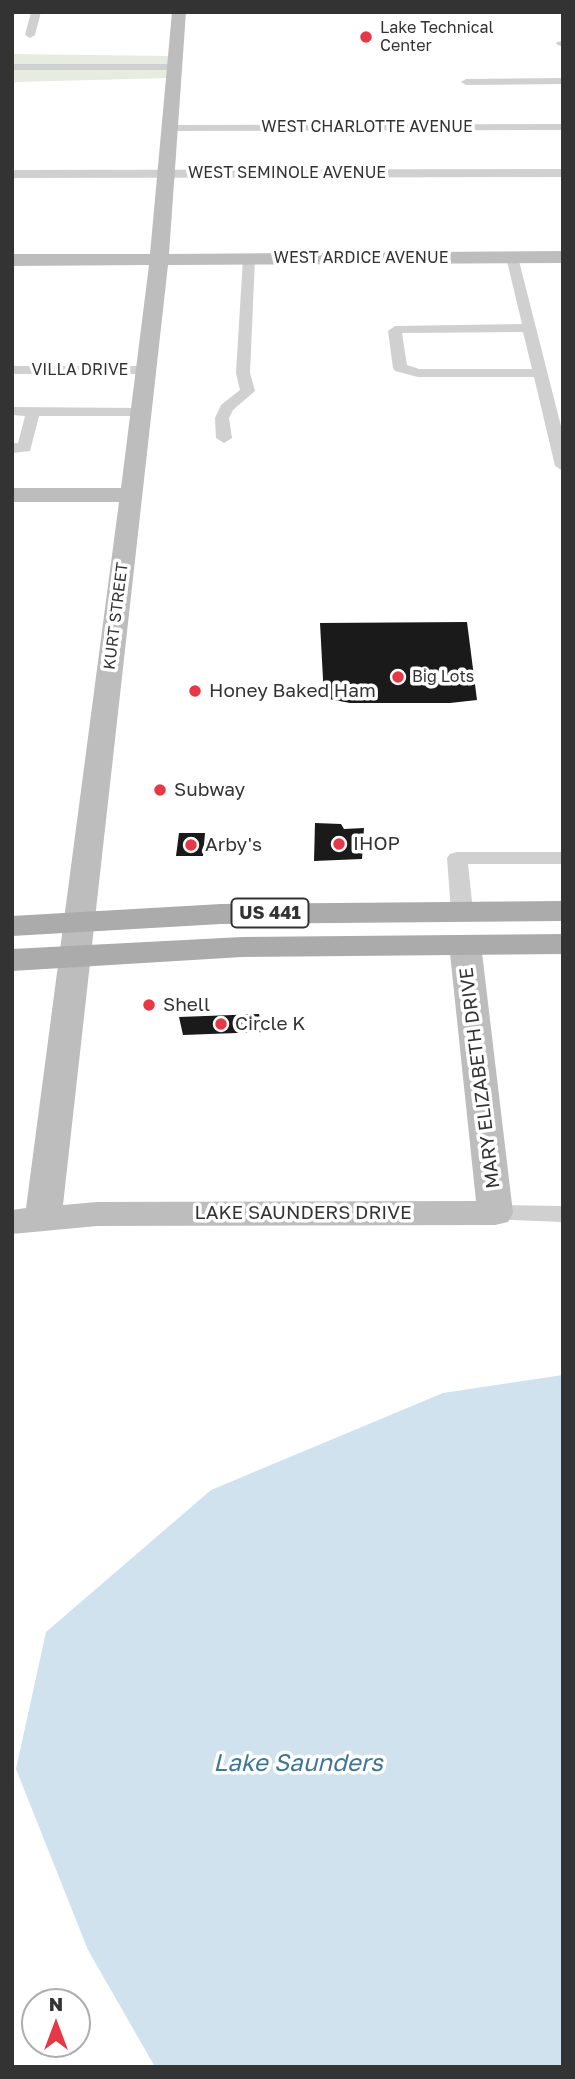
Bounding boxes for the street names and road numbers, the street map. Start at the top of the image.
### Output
street label: WEST CHARLOTTE AVENUE [261,117,473,137]
street label: WEST SEMINOLE AVENUE [188,163,386,183]
street label: WEST ARDICE AVENUE [274,248,448,268]
street label: VILLA DRIVE [32,360,128,380]
street label: KURT STREET [100,561,132,671]
road number: US 441 [232,898,308,928]
street label: MARY ELIZABETH DRIVE [455,966,505,1190]
street label: LAKE SAUNDERS DRIVE [194,1202,412,1224]

